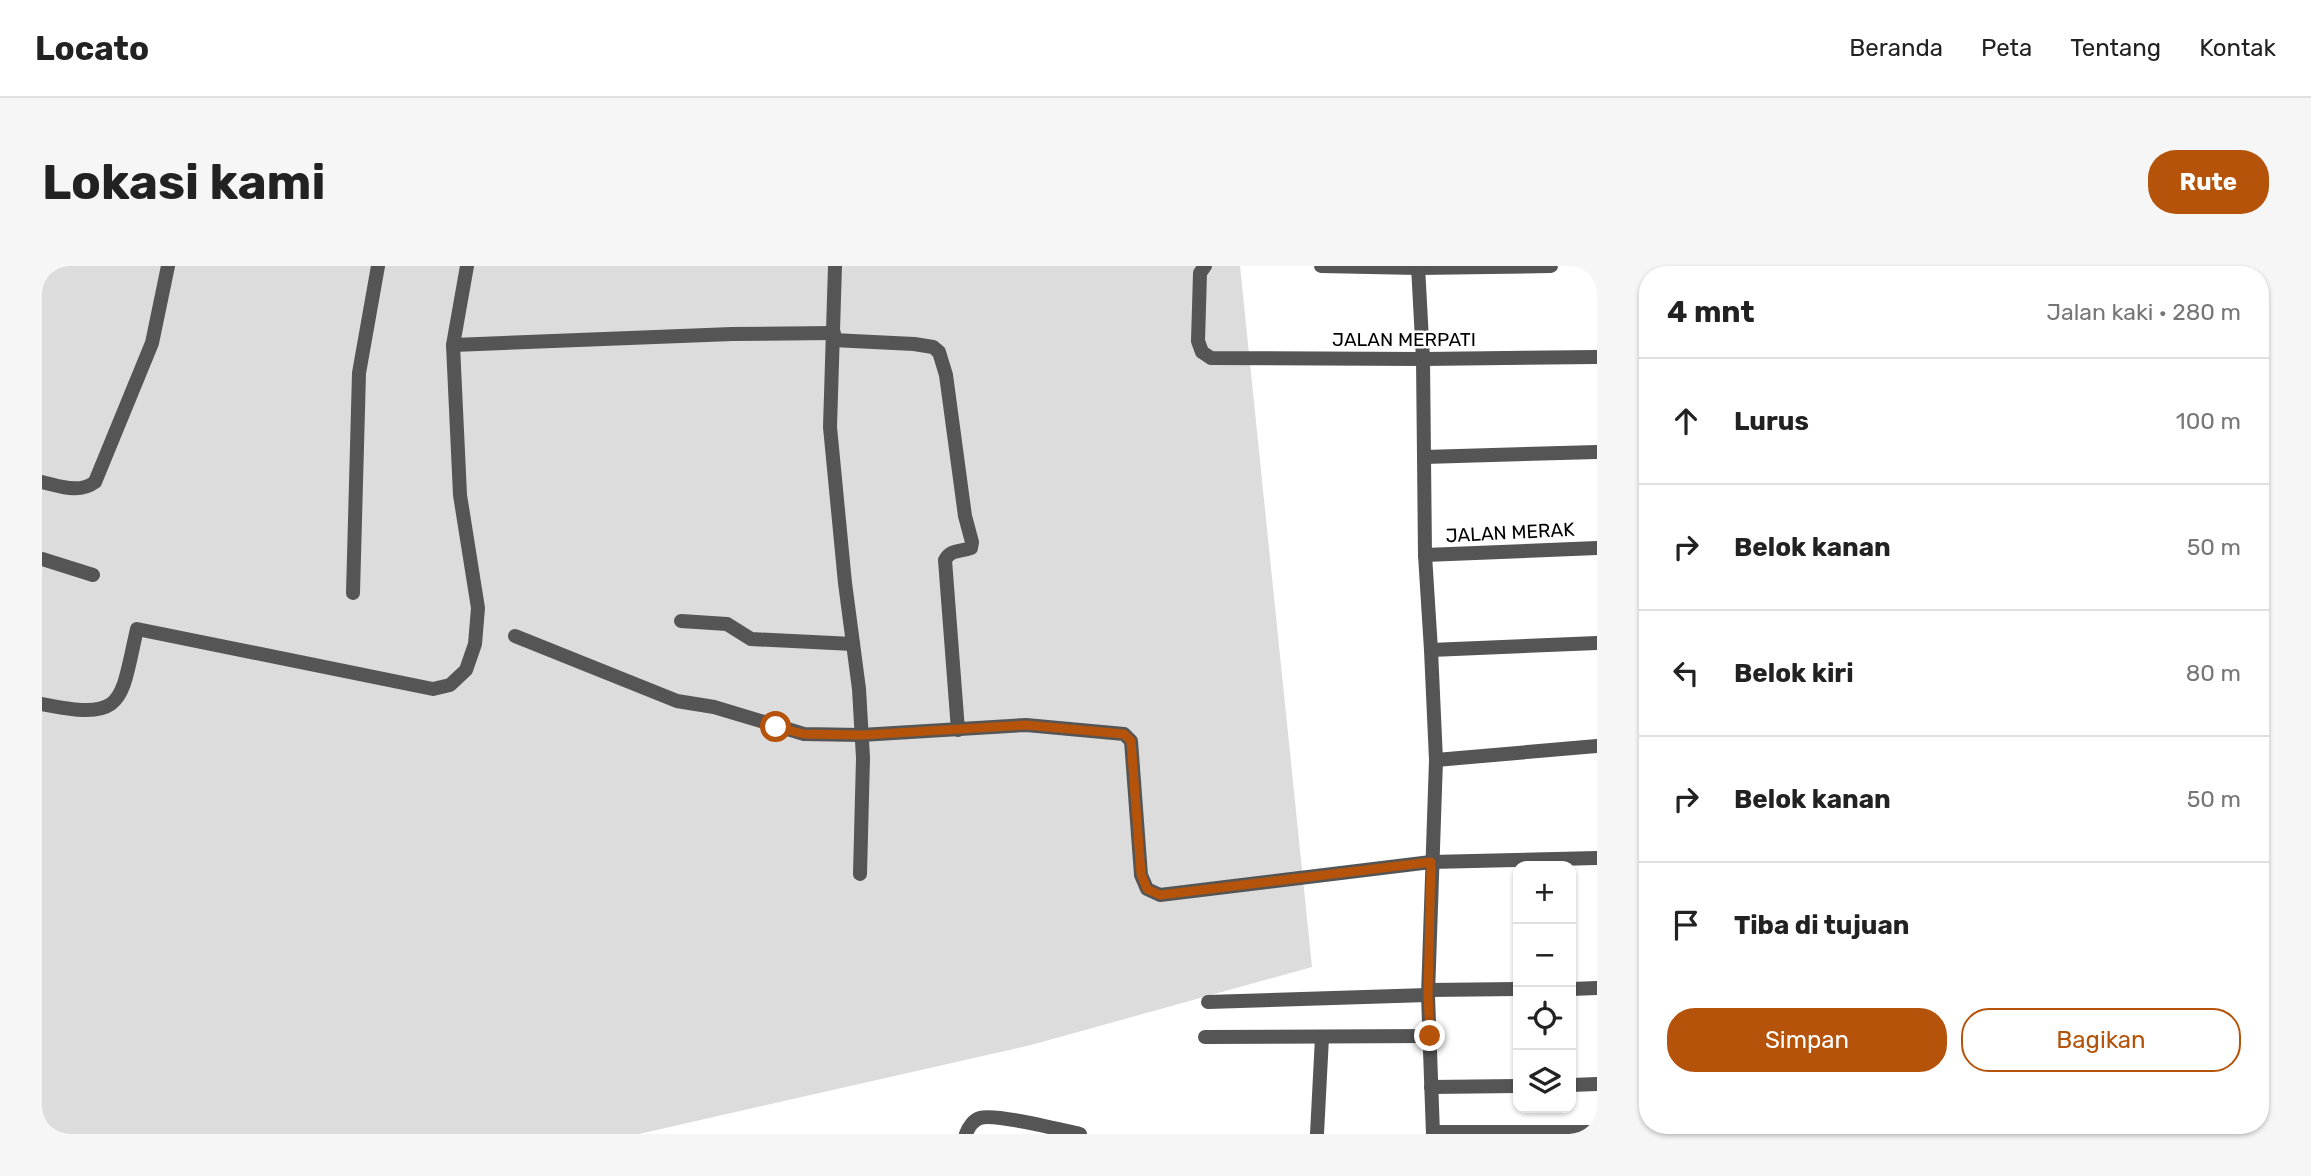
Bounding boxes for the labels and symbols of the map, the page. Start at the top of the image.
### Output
street label: JALAN MERPATI [1332,328,1476,351]
street label: JALAN MERAK [1445,518,1576,547]
route start [760,711,791,742]
route end [1414,1020,1445,1051]

